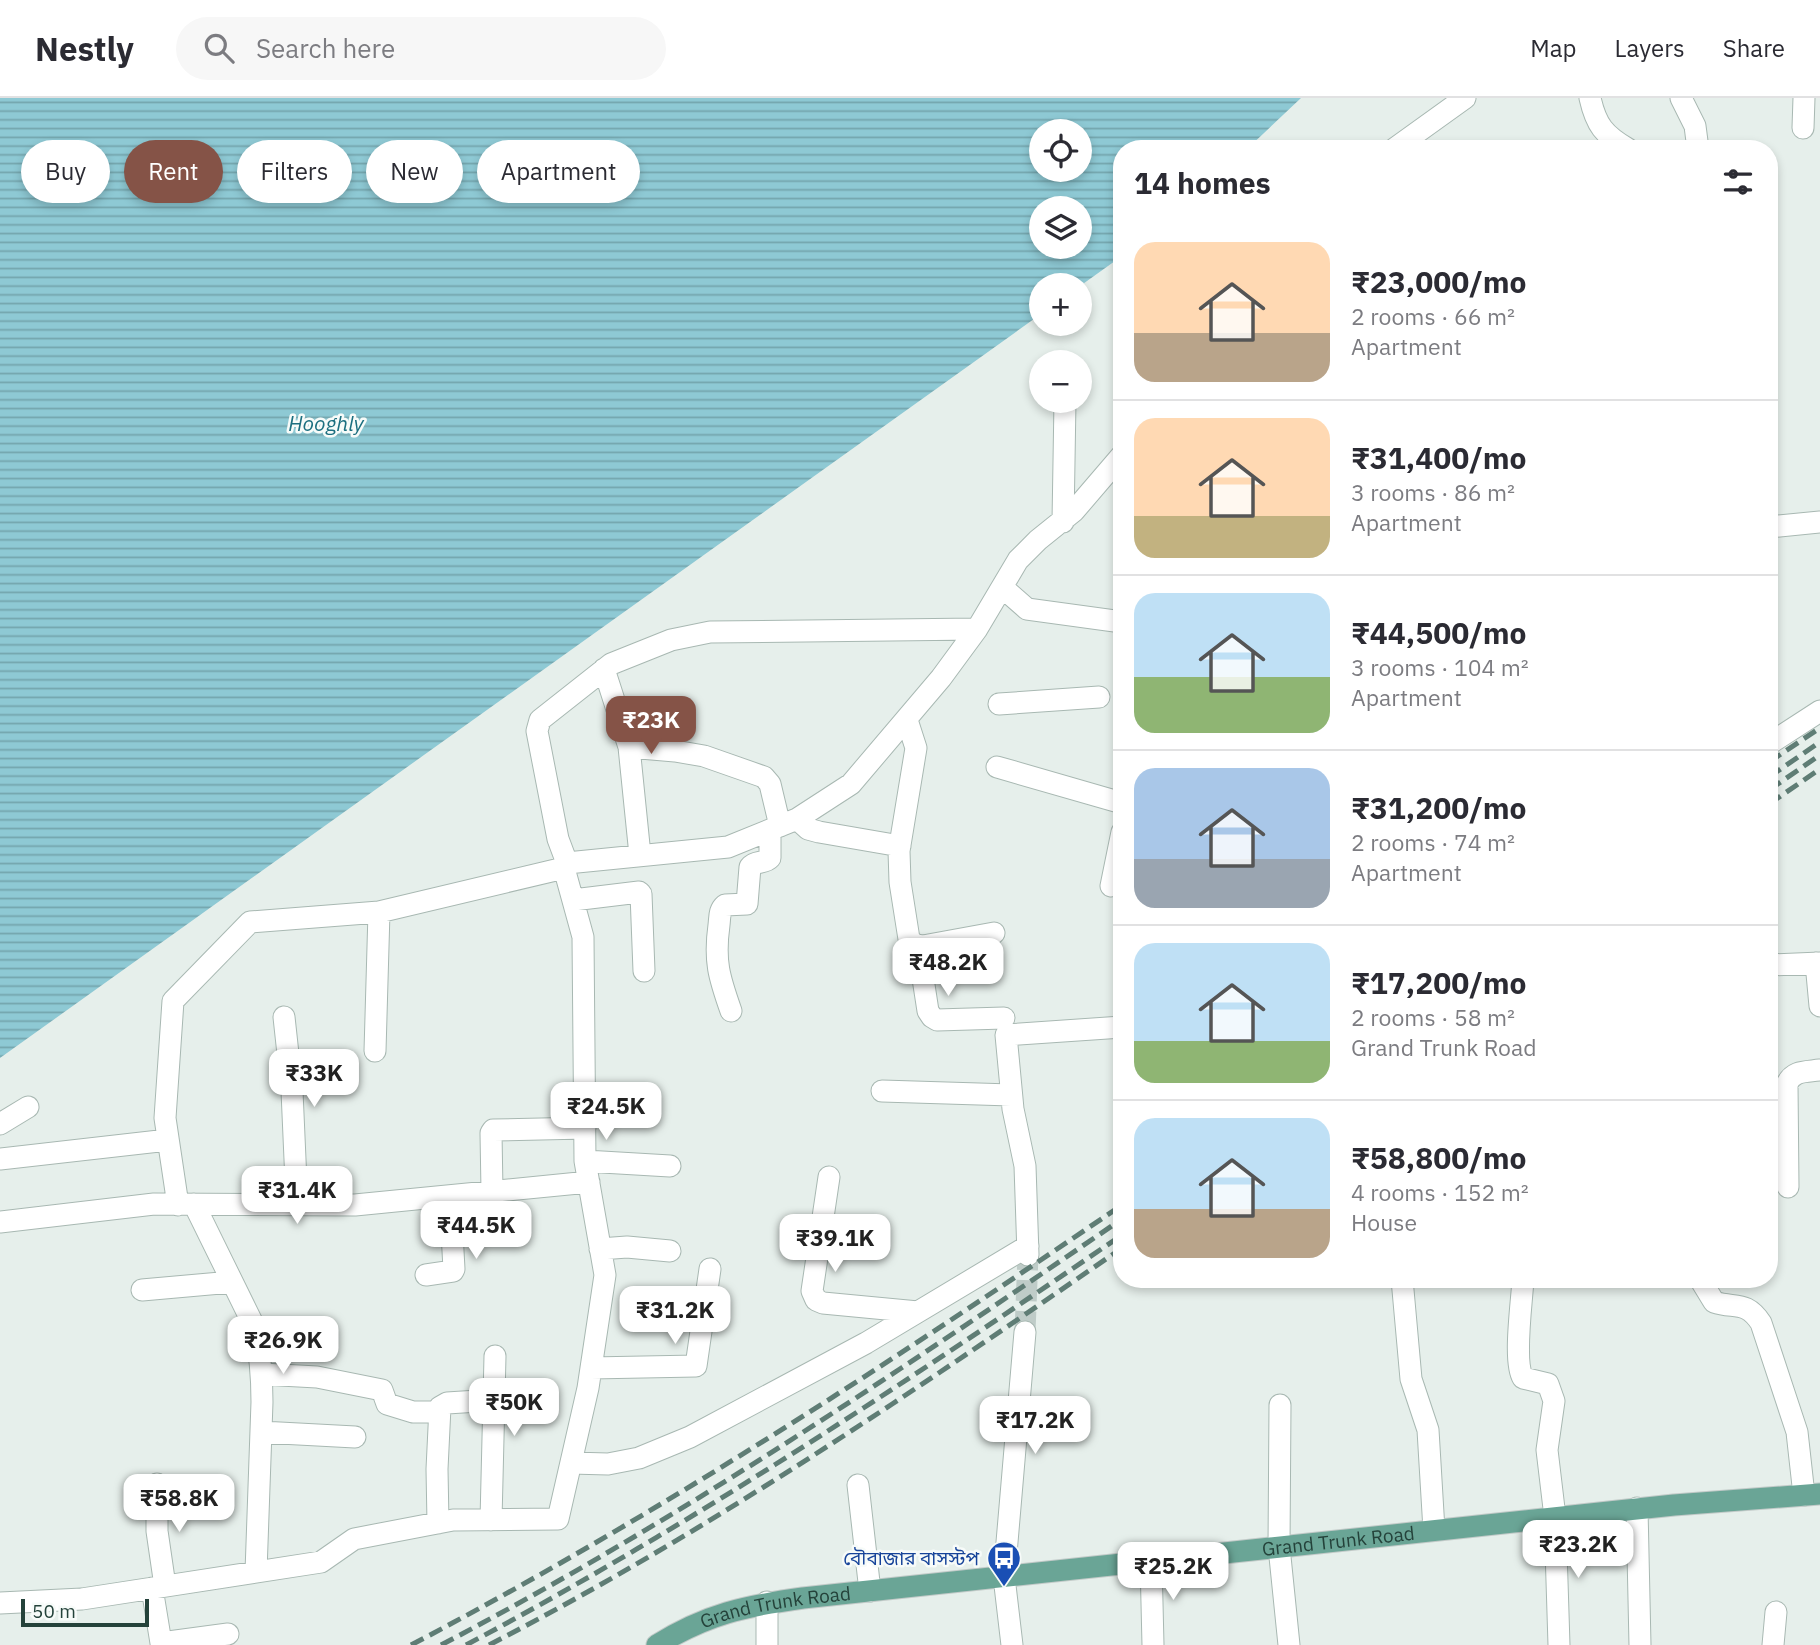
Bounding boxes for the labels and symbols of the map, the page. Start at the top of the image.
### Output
water label: Hooghly [288,409,365,437]
pin: ₹23K [610,696,692,756]
pin: ₹48.2K [891,939,1005,998]
pin: ₹33K [273,1049,355,1109]
pin: ₹24.5K [549,1082,663,1142]
pin: ₹31.4K [240,1166,354,1226]
pin: ₹44.5K [419,1202,533,1261]
pin: ₹39.1K [778,1214,892,1274]
pin: ₹31.2K [618,1286,732,1346]
pin: ₹26.9K [226,1316,340,1376]
pin: ₹50K [473,1378,555,1438]
pin: ₹17.2K [978,1396,1092,1456]
pin: ₹58.8K [122,1474,236,1534]
pin: ₹23.2K [1521,1520,1635,1580]
street label: Grand Trunk Road [1261,1521,1416,1561]
bus stop icon: বৌবাজার বাসস্টপ [985,1539,1023,1588]
pin: ₹25.2K [1116,1542,1230,1602]
place label: বৌবাজার বাসস্টপ [843,1546,979,1570]
street label: Grand Trunk Road [696,1581,852,1633]
scale bar [21,1596,149,1628]

